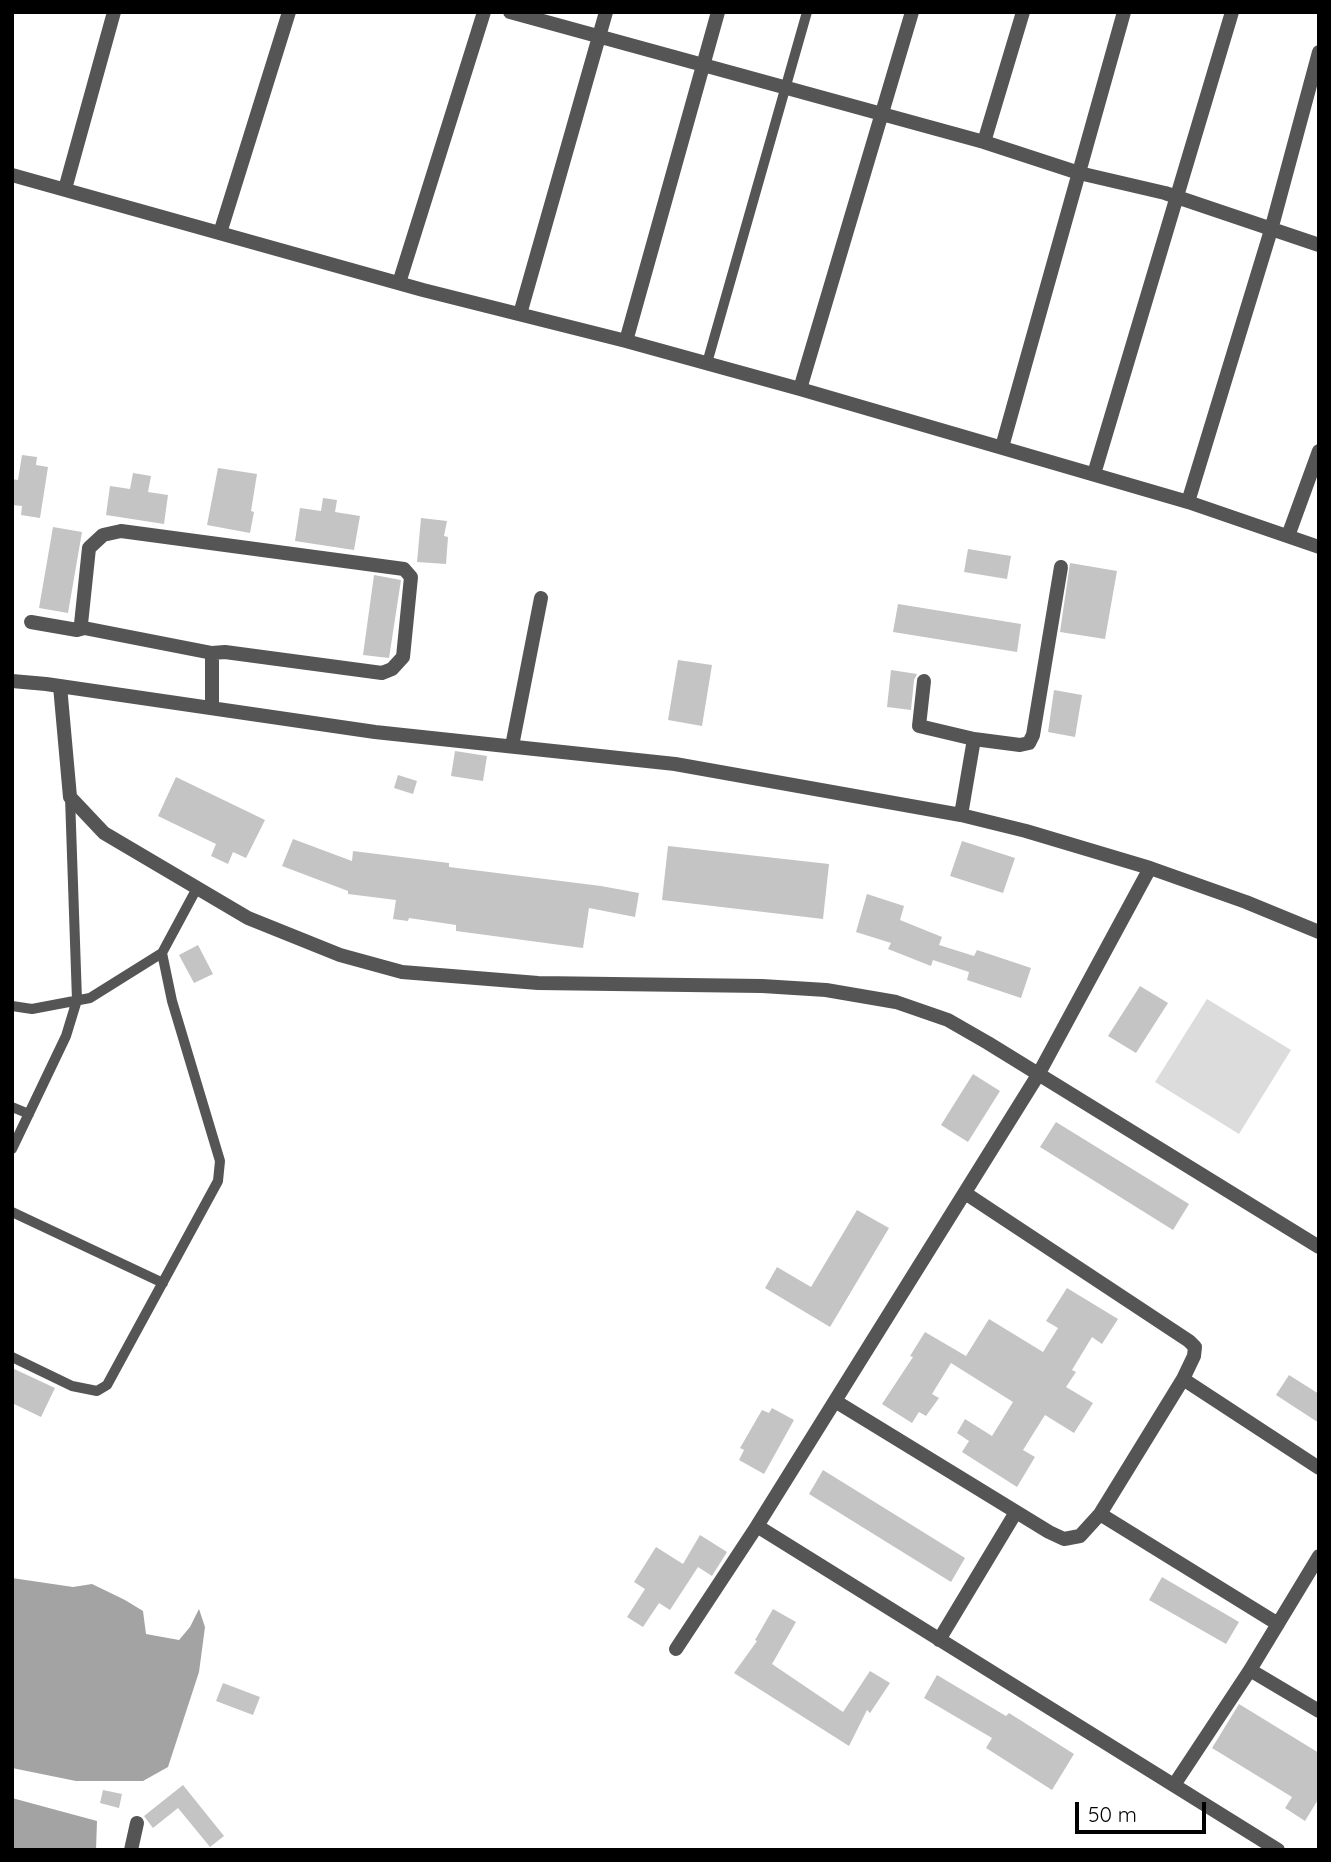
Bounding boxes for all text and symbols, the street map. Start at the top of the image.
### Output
scale bar [1079,1788,1210,1832]
text: 50 m [1088,1801,1137,1827]

